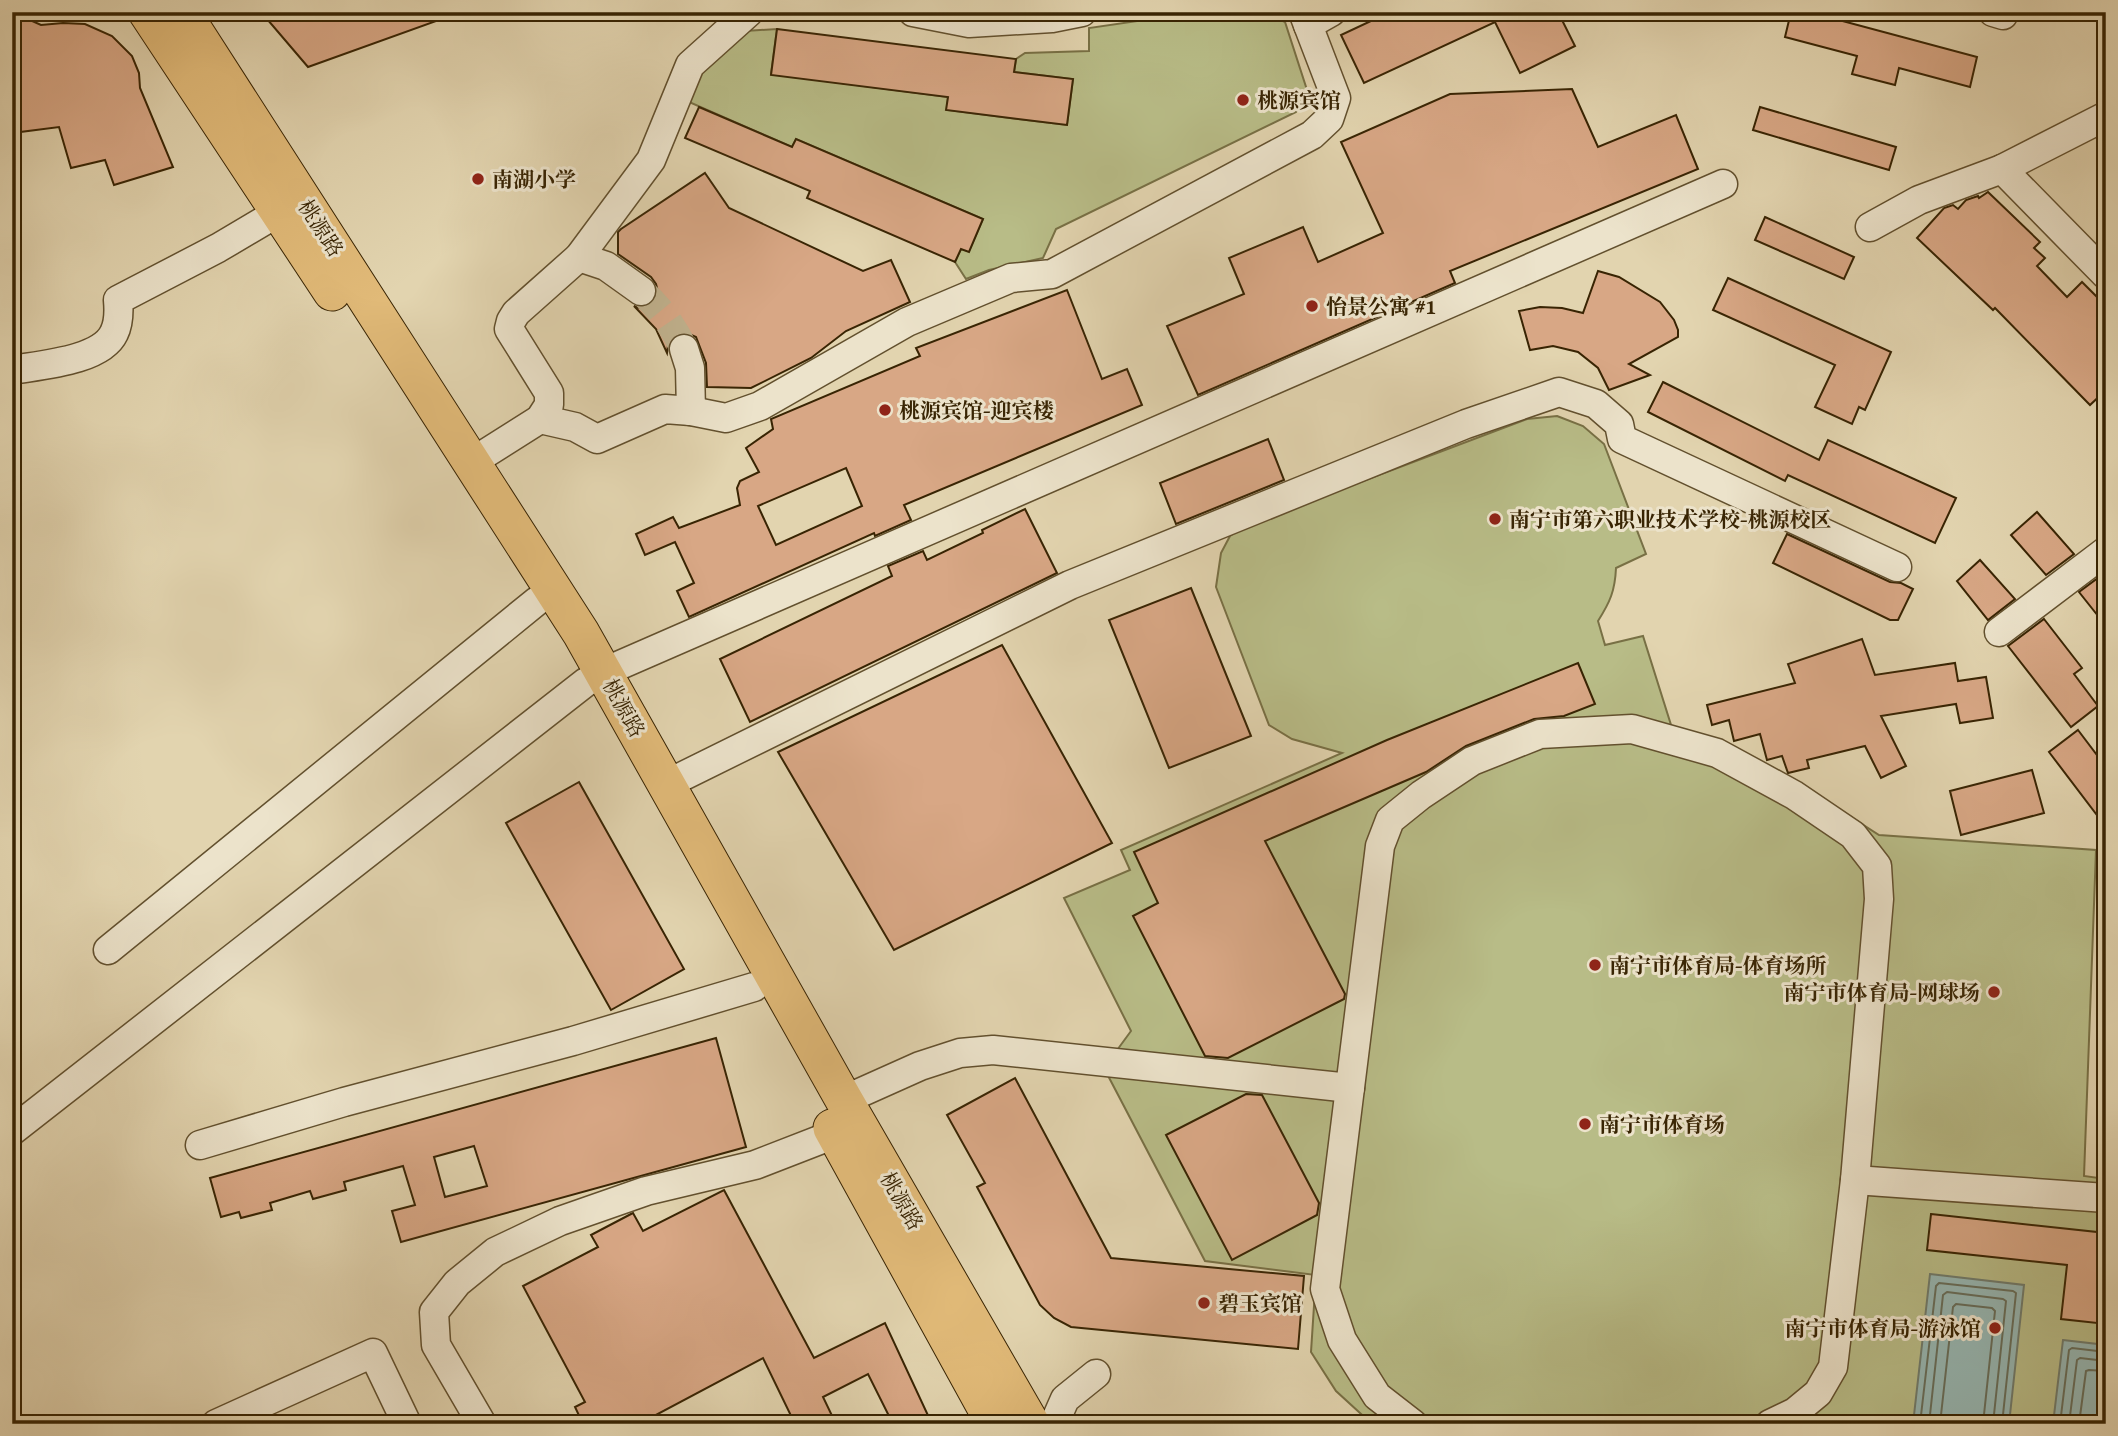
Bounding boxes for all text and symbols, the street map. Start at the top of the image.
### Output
place label: 桃源宾馆 [1257,85,1341,116]
marker: 桃源宾馆 [1235,92,1251,108]
place label: 南湖小学 [492,164,576,195]
marker: 南湖小学 [470,171,486,187]
street label: 桃源路 [291,193,351,263]
place label: 怡景公寓 #1 [1326,291,1436,322]
marker: 怡景公寓 #1 [1304,298,1320,314]
place label: 桃源宾馆-迎宾楼 [899,395,1054,426]
marker: 桃源宾馆-迎宾楼 [877,402,893,418]
place label: 南宁市第六职业技术学校-桃源校区 [1509,504,1832,535]
marker: 南宁市第六职业技术学校-桃源校区 [1487,511,1503,527]
street label: 桃源路 [595,673,653,743]
place label: 南宁市体育局-体育场所 [1609,950,1827,981]
marker: 南宁市体育局-体育场所 [1587,957,1603,973]
place label: 南宁市体育局-网球场 [1783,977,1980,1008]
marker: 南宁市体育局-网球场 [1986,984,2002,1000]
place label: 南宁市体育场 [1599,1109,1725,1140]
marker: 南宁市体育场 [1577,1116,1593,1132]
street label: 桃源路 [873,1166,931,1236]
place label: 碧玉宾馆 [1218,1288,1302,1319]
marker: 碧玉宾馆 [1196,1295,1212,1311]
place label: 南宁市体育局-游泳馆 [1784,1313,1981,1344]
marker: 南宁市体育局-游泳馆 [1987,1320,2003,1336]

